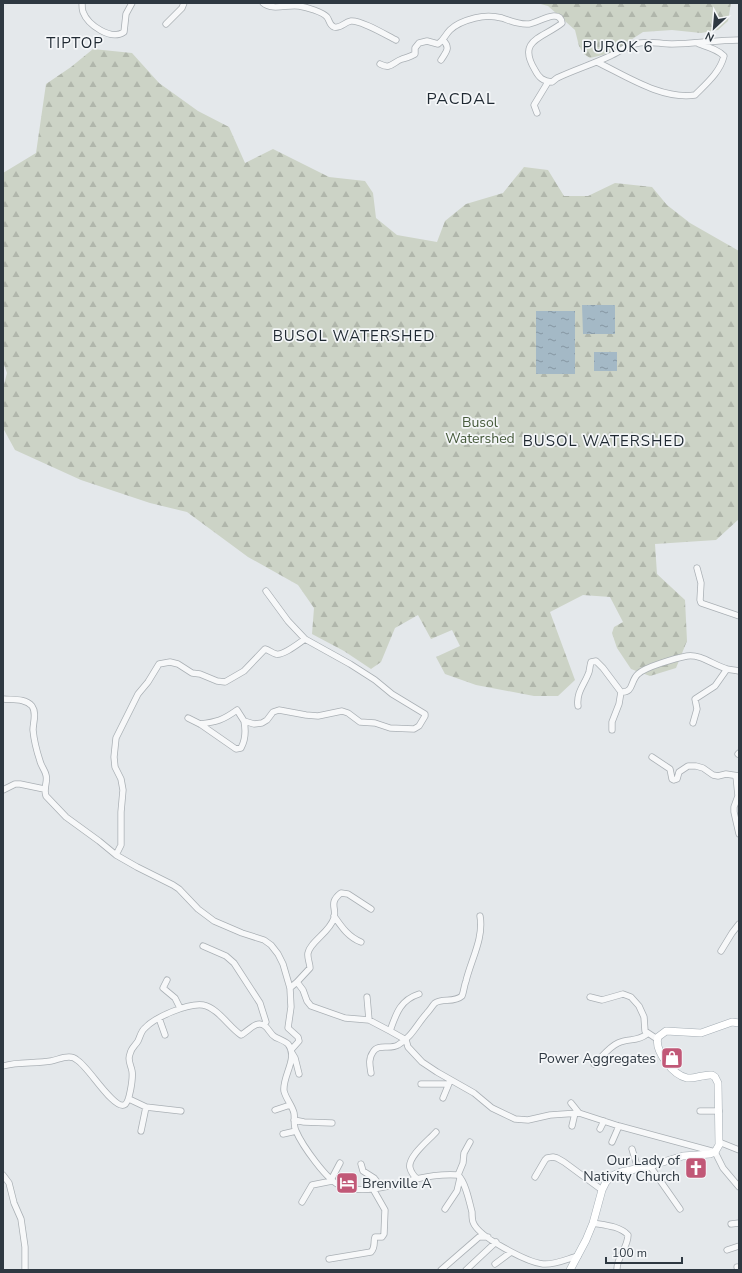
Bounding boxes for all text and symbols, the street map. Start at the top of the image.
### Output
north arrow [694,8,734,48]
text: N [703,28,717,45]
district label: TIPTOP [46,33,104,53]
district label: PUROK 6 [582,37,654,57]
district label: PACDAL [426,88,496,110]
district label: BUSOL WATERSHED [273,326,435,346]
park label: Busol Watershed [445,413,515,448]
district label: BUSOL WATERSHED [523,431,685,451]
shop icon: Power Aggregates [659,1045,685,1071]
place label: Power Aggregates [538,1049,656,1068]
place label: Our Lady of Nativity Church [583,1151,680,1186]
church icon: Our Lady of Nativity Church [683,1155,709,1181]
hotel icon: Brenville A [334,1170,360,1196]
place label: Brenville A [362,1174,432,1193]
scale bar [606,1239,682,1265]
text: 100 m [612,1245,647,1261]

